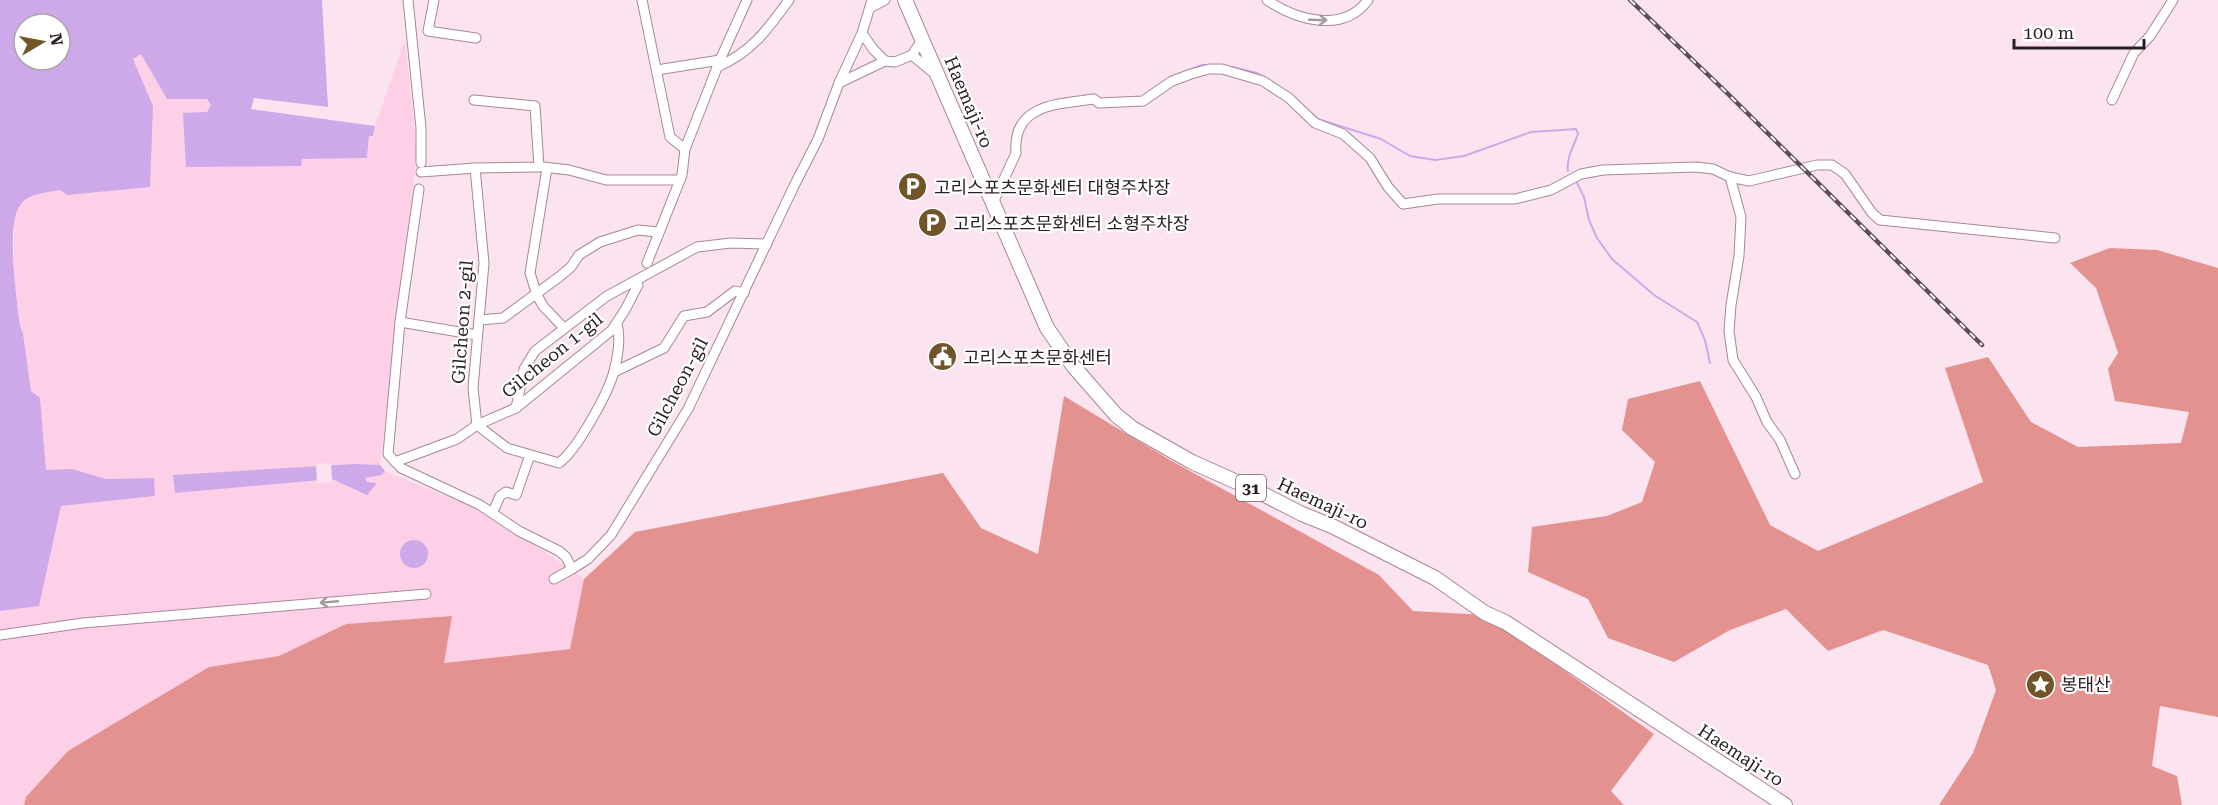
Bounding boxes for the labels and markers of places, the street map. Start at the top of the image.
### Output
parking icon: 고리스포츠문화센터 대형주차장 [897,171,929,203]
place label: 고리스포츠문화센터 대형주차장 [934,177,1170,198]
parking icon: 고리스포츠문화센터 소형주차장 [916,207,948,239]
place label: 고리스포츠문화센터 소형주차장 [953,213,1189,234]
public building icon: 고리스포츠문화센터 [926,341,958,373]
place label: 고리스포츠문화센터 [963,347,1112,368]
place icon: 봉태산 [2024,668,2056,700]
place label: 봉태산 [2061,674,2111,695]

